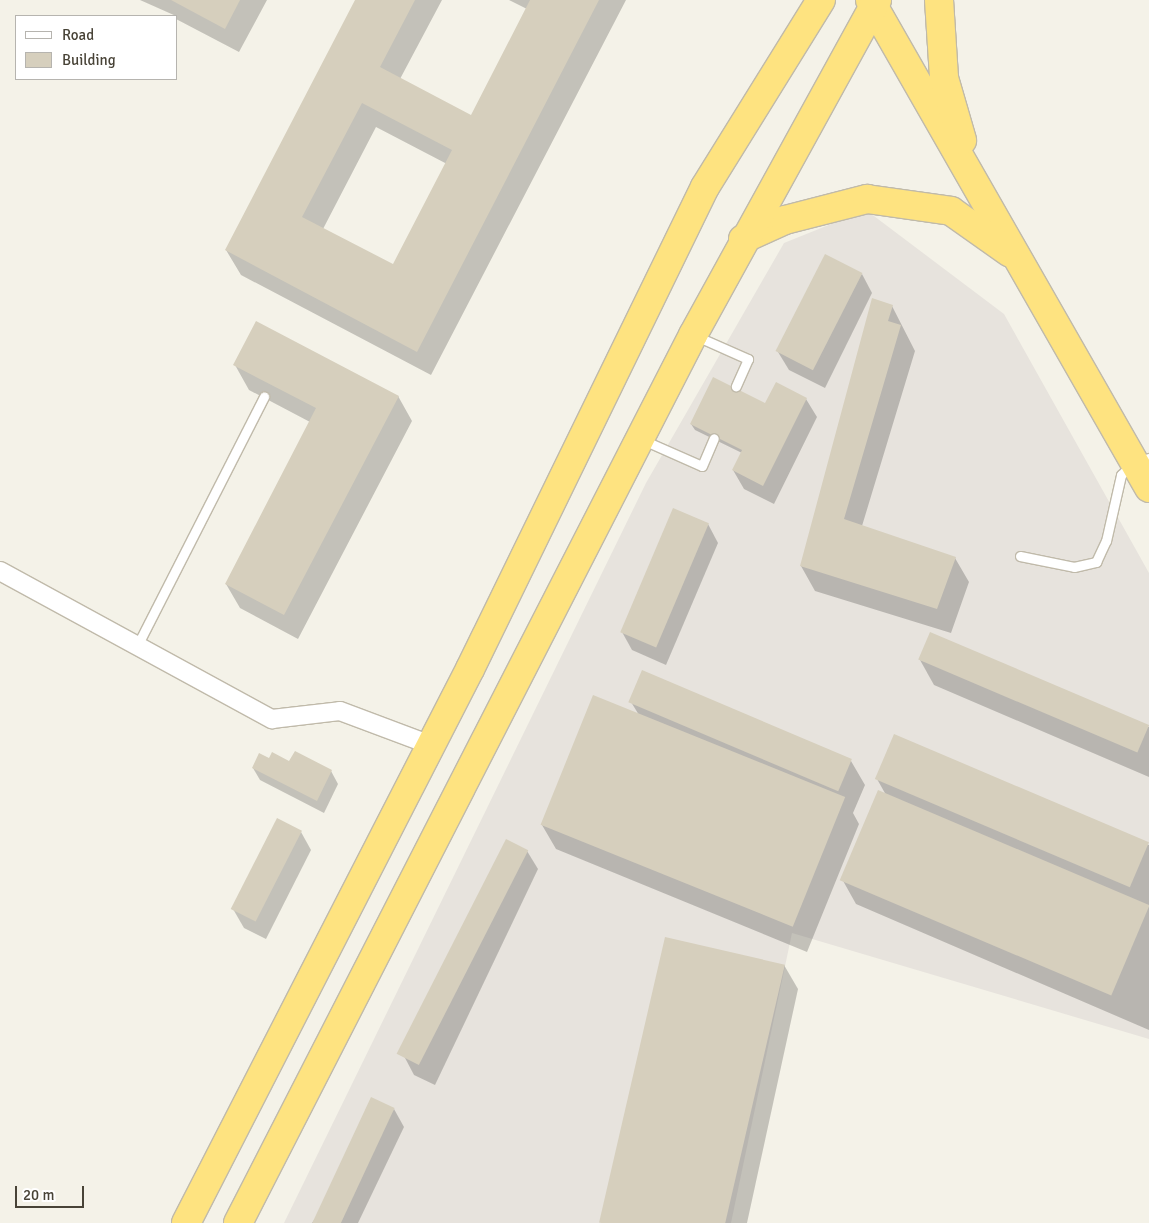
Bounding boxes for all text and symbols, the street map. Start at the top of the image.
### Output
legend [15,15,178,80]
text: Road [62,26,94,44]
text: Building [62,51,116,69]
scale bar [18,1176,86,1208]
text: 20 m [23,1186,54,1204]

